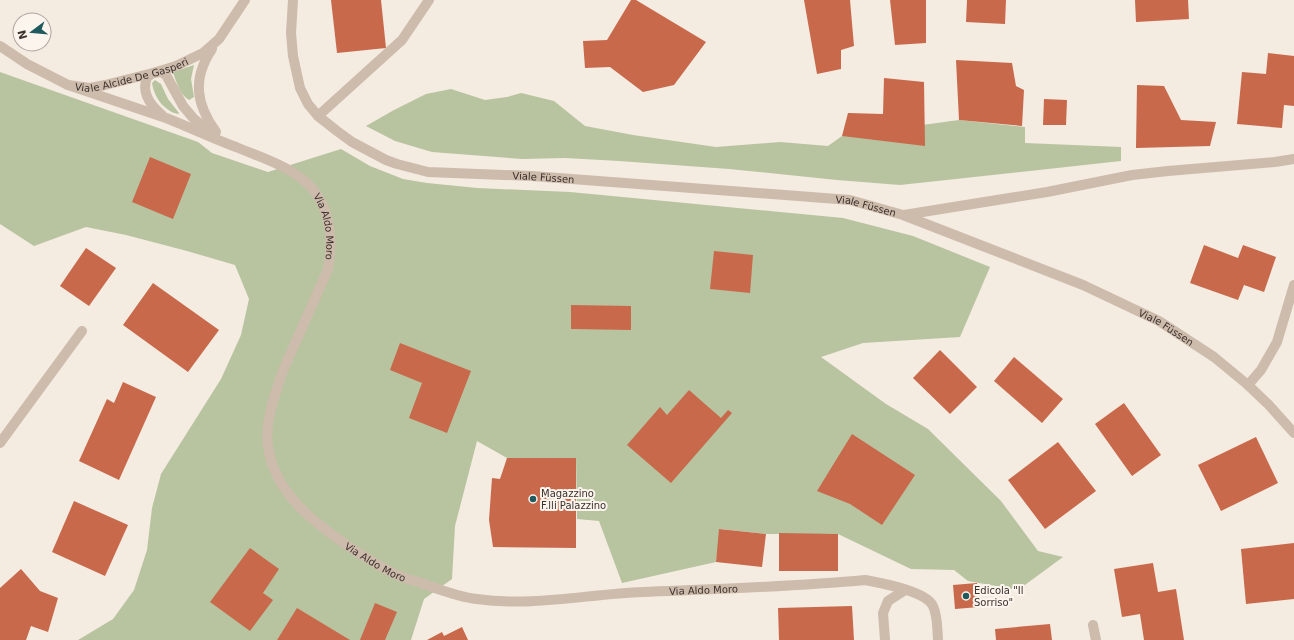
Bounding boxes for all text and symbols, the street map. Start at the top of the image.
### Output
north arrow [12,12,52,52]
text: N [15,28,30,41]
street label: Viale Alcide De Gasperi [74,55,190,94]
street label: Viale Füssen [512,170,575,185]
street label: Via Aldo Moro [312,191,336,261]
street label: Viale Füssen [835,193,897,218]
street label: Viale Füssen [1137,307,1196,348]
place label: Magazzino F.lli Palazzino [541,488,606,511]
marker: Magazzino F.lli Palazzino [528,494,538,504]
street label: Via Aldo Moro [343,540,408,584]
street label: Via Aldo Moro [669,583,738,596]
place label: Edicola "Il Sorriso" [974,585,1023,608]
marker: Edicola "Il Sorriso" [961,591,971,601]

